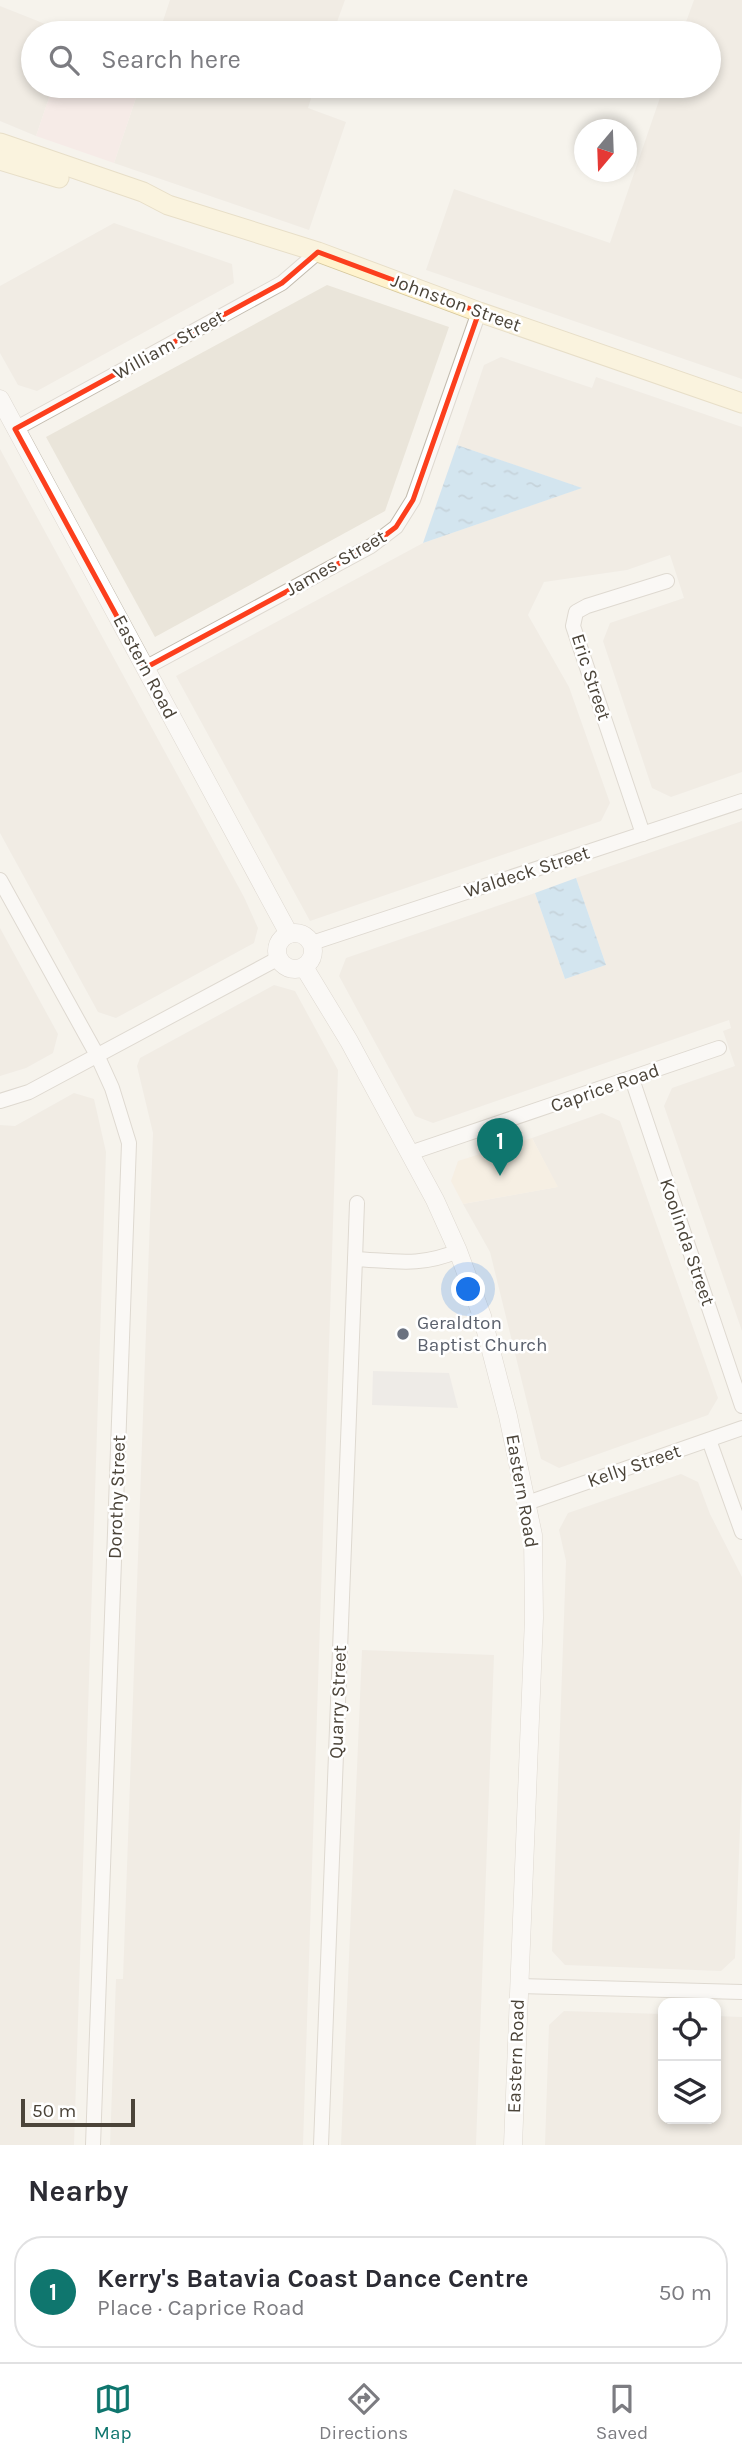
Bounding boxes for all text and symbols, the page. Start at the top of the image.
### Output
search box [21,21,721,98]
icon: search [45,41,83,79]
text: Search here [101,44,241,75]
north arrow [574,119,637,182]
street label: Johnston Street [388,269,524,337]
street label: William Street [110,305,228,385]
street label: James Street [282,525,390,601]
street label: Eastern Road [108,611,182,723]
street label: Eric Street [567,631,615,723]
street label: Waldeck Street [462,841,592,903]
street label: Caprice Road [548,1059,662,1117]
pin: 1 [477,1118,523,1176]
street label: Koolinda Street [655,1175,719,1309]
your location [451,1272,485,1306]
place label: Geraldton Baptist Church [417,1312,548,1356]
marker: Geraldton Baptist Church [395,1326,411,1342]
street label: Eastern Road [501,1433,543,1549]
street label: Dorothy Street [104,1434,130,1560]
street label: Kelly Street [584,1440,684,1492]
street label: Quarry Street [325,1645,351,1759]
street label: Eastern Road [503,1998,529,2114]
map controls [658,1998,721,2124]
button: locate [658,1998,721,2061]
button: layers [658,2061,721,2124]
scale bar [21,2096,135,2128]
text: 50 m [32,2100,76,2122]
text: Nearby [28,2173,128,2209]
text: Kerry's Batavia Coast Dance Centre [97,2263,529,2294]
text: 1 [49,2279,57,2306]
text: 50 m [658,2279,712,2306]
text: Place · Caprice Road [97,2294,305,2321]
tab: Map [94,2380,132,2444]
tab: Directions [319,2380,408,2444]
tab: Saved [596,2380,648,2444]

